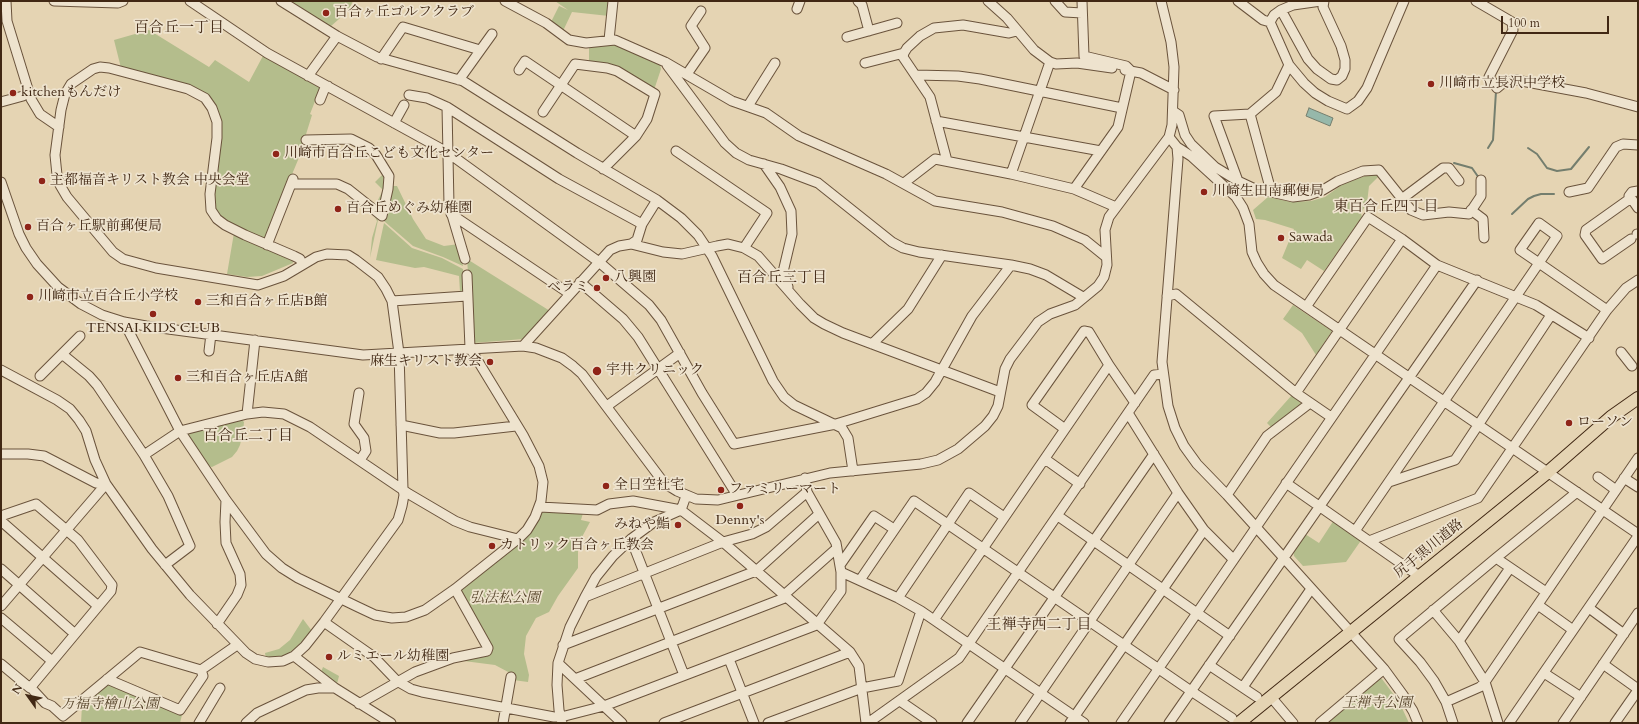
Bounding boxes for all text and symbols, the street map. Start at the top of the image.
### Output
place label: 百合ヶ丘ゴルフクラブ [334,5,474,21]
marker: 百合ヶ丘ゴルフクラブ [321,8,331,18]
scale bar [1503,8,1611,34]
text: 100 m [1508,15,1540,31]
district label: 百合丘一丁目 [134,20,224,38]
place label: 川崎市立長沢中学校 [1439,76,1565,92]
marker: 川崎市立長沢中学校 [1426,79,1436,89]
place label: kitchenもんだけ [21,85,121,101]
marker: kitchenもんだけ [8,88,18,98]
place label: 川崎市百合丘こども文化センター [284,146,494,162]
marker: 川崎市百合丘こども文化センター [271,149,281,159]
place label: 主都福音キリスト教会 中央会堂 [50,173,250,189]
marker: 主都福音キリスト教会 中央会堂 [37,176,47,186]
place label: 川崎生田南郵便局 [1212,184,1324,200]
marker: 川崎生田南郵便局 [1199,187,1209,197]
district label: 東百合丘四丁目 [1334,199,1438,217]
place label: 百合丘めぐみ幼稚園 [346,201,472,217]
marker: 百合丘めぐみ幼稚園 [333,204,343,214]
place label: 百合ヶ丘駅前郵便局 [36,219,162,235]
marker: 百合ヶ丘駅前郵便局 [23,222,33,232]
place label: Sawada [1289,230,1333,246]
marker: Sawada [1276,233,1286,243]
place label: 八興園 [614,270,656,286]
district label: 百合丘三丁目 [737,270,827,288]
marker: 八興園 [601,273,611,283]
place label: ベラミ [547,280,589,296]
marker: ベラミ [592,283,602,293]
place label: 川崎市立百合丘小学校 [38,289,178,305]
marker: 川崎市立百合丘小学校 [25,292,35,302]
place label: 三和百合ヶ丘店B館 [206,294,328,310]
marker: 三和百合ヶ丘店B館 [193,297,203,307]
marker: TENSAI KIDS CLUB [148,309,158,319]
place label: TENSAI KIDS CLUB [86,321,220,337]
place label: 麻生キリスト教会 [370,354,482,370]
marker: 麻生キリスト教会 [485,357,495,367]
place label: 宇井クリニック [606,363,704,379]
marker: 宇井クリニック [591,365,603,377]
place label: 三和百合ヶ丘店A館 [186,370,308,386]
marker: 三和百合ヶ丘店A館 [173,373,183,383]
place label: ローソン [1577,415,1633,431]
marker: ローソン [1564,418,1574,428]
district label: 百合丘二丁目 [203,428,293,446]
place label: 全日空社宅 [614,478,684,494]
marker: 全日空社宅 [601,481,611,491]
place label: ファミリーマート [729,482,841,498]
marker: ファミリーマート [716,485,726,495]
marker: Denny's [735,501,745,511]
place label: Denny's [716,513,764,529]
street label: 尻手黒川道路 [1391,516,1467,582]
place label: みねや鮨 [614,517,670,533]
marker: みねや鮨 [673,520,683,530]
place label: カトリック百合ヶ丘教会 [500,538,654,554]
marker: カトリック百合ヶ丘教会 [487,541,497,551]
park label: 弘法松公園 [470,591,540,607]
district label: 王禅寺西二丁目 [987,617,1091,635]
place label: ルミエール幼稚園 [337,649,449,665]
marker: ルミエール幼稚園 [324,652,334,662]
north arrow [8,676,48,716]
text: N [9,681,26,697]
park label: 王禅寺公園 [1342,696,1412,712]
park label: 万福寺檜山公園 [61,697,159,713]

